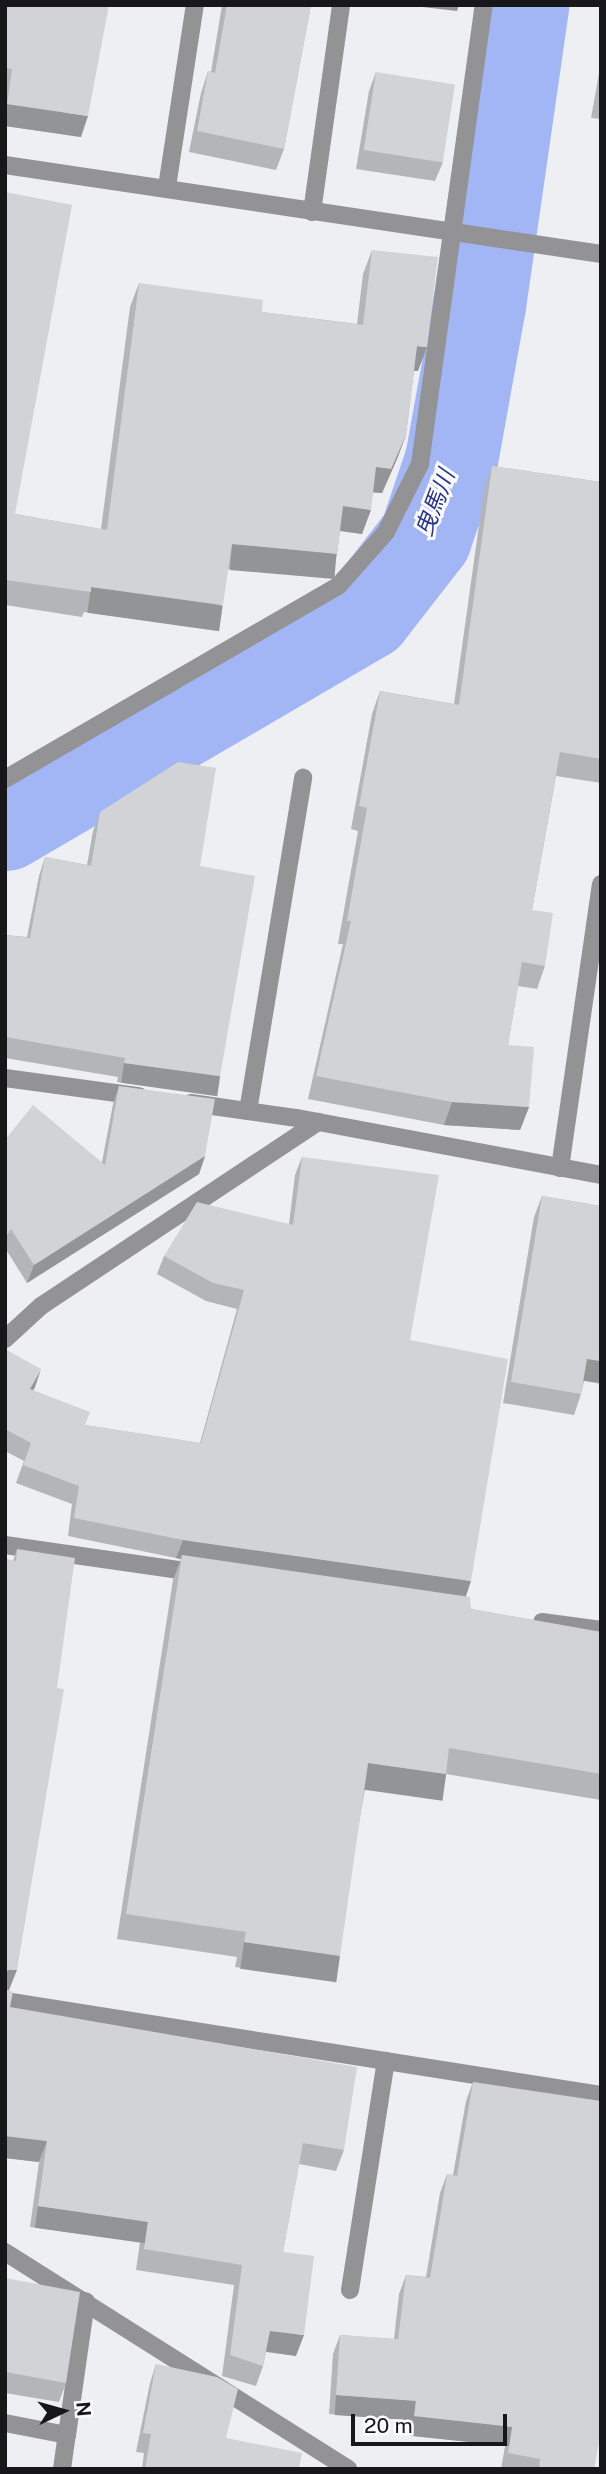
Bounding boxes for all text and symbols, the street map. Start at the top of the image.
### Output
water label: 曳馬川 [410,466,460,540]
north arrow [28,2376,98,2446]
scale bar [354,2400,510,2444]
text: N [72,2401,96,2418]
text: 20 m [364,2413,413,2438]

